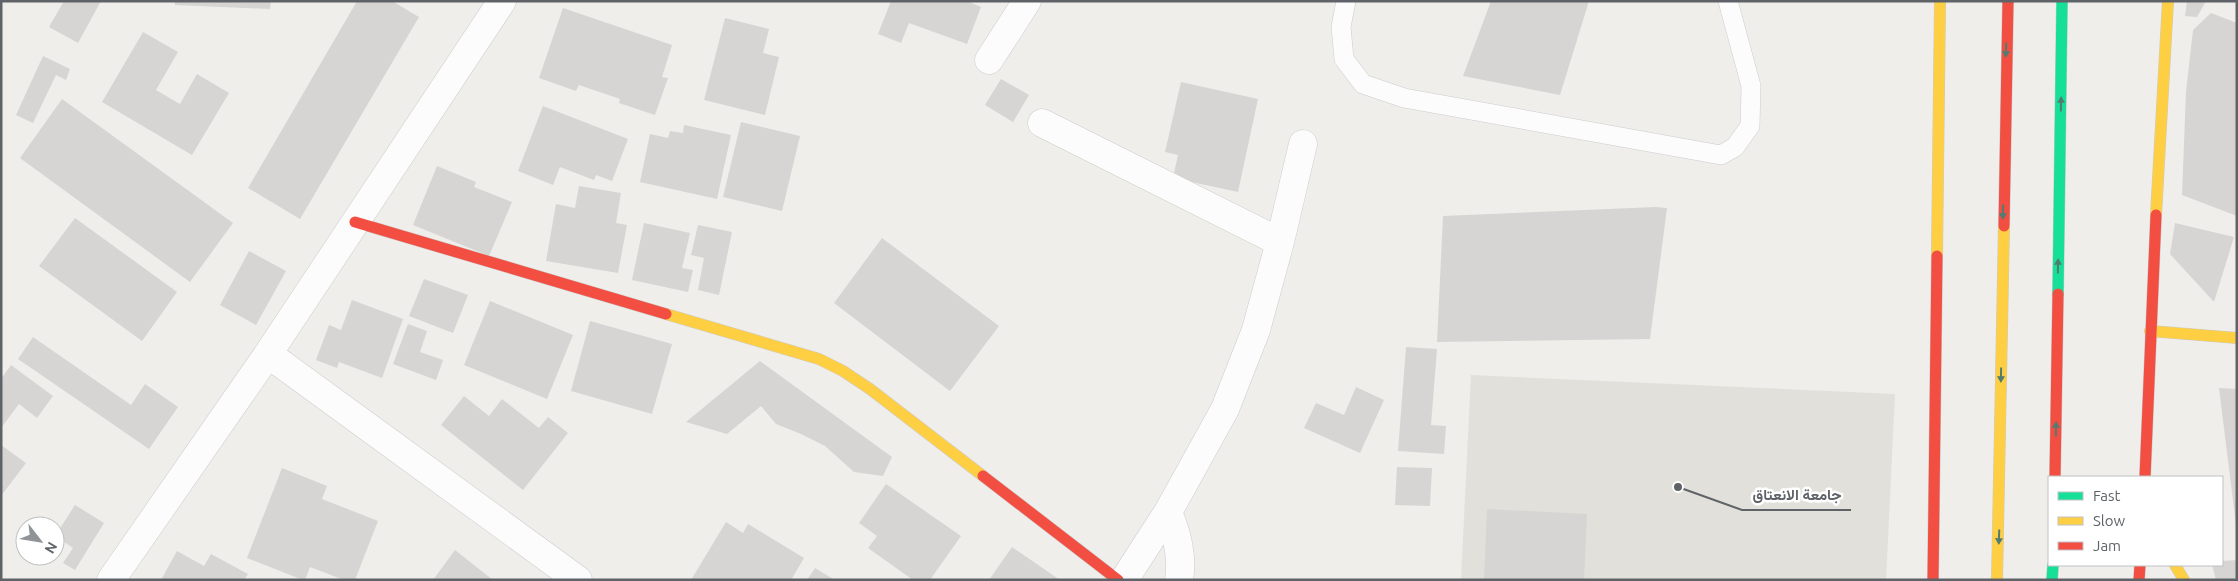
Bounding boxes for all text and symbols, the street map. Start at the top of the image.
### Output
one-way arrow [2002,42,2010,58]
one-way arrow [2057,95,2065,111]
one-way arrow [1999,205,2007,221]
one-way arrow [2055,258,2063,274]
one-way arrow [1997,367,2005,383]
one-way arrow [2052,420,2060,436]
legend [2048,476,2223,566]
callout: جامعة الانعتاق [1742,480,1851,510]
text: جامعة الانعتاق [1753,486,1841,504]
text: Fast [2093,487,2121,504]
text: Slow [2093,512,2126,529]
north arrow [15,516,65,566]
one-way arrow [1994,530,2002,546]
text: Jam [2093,537,2121,554]
text: N [42,539,61,556]

